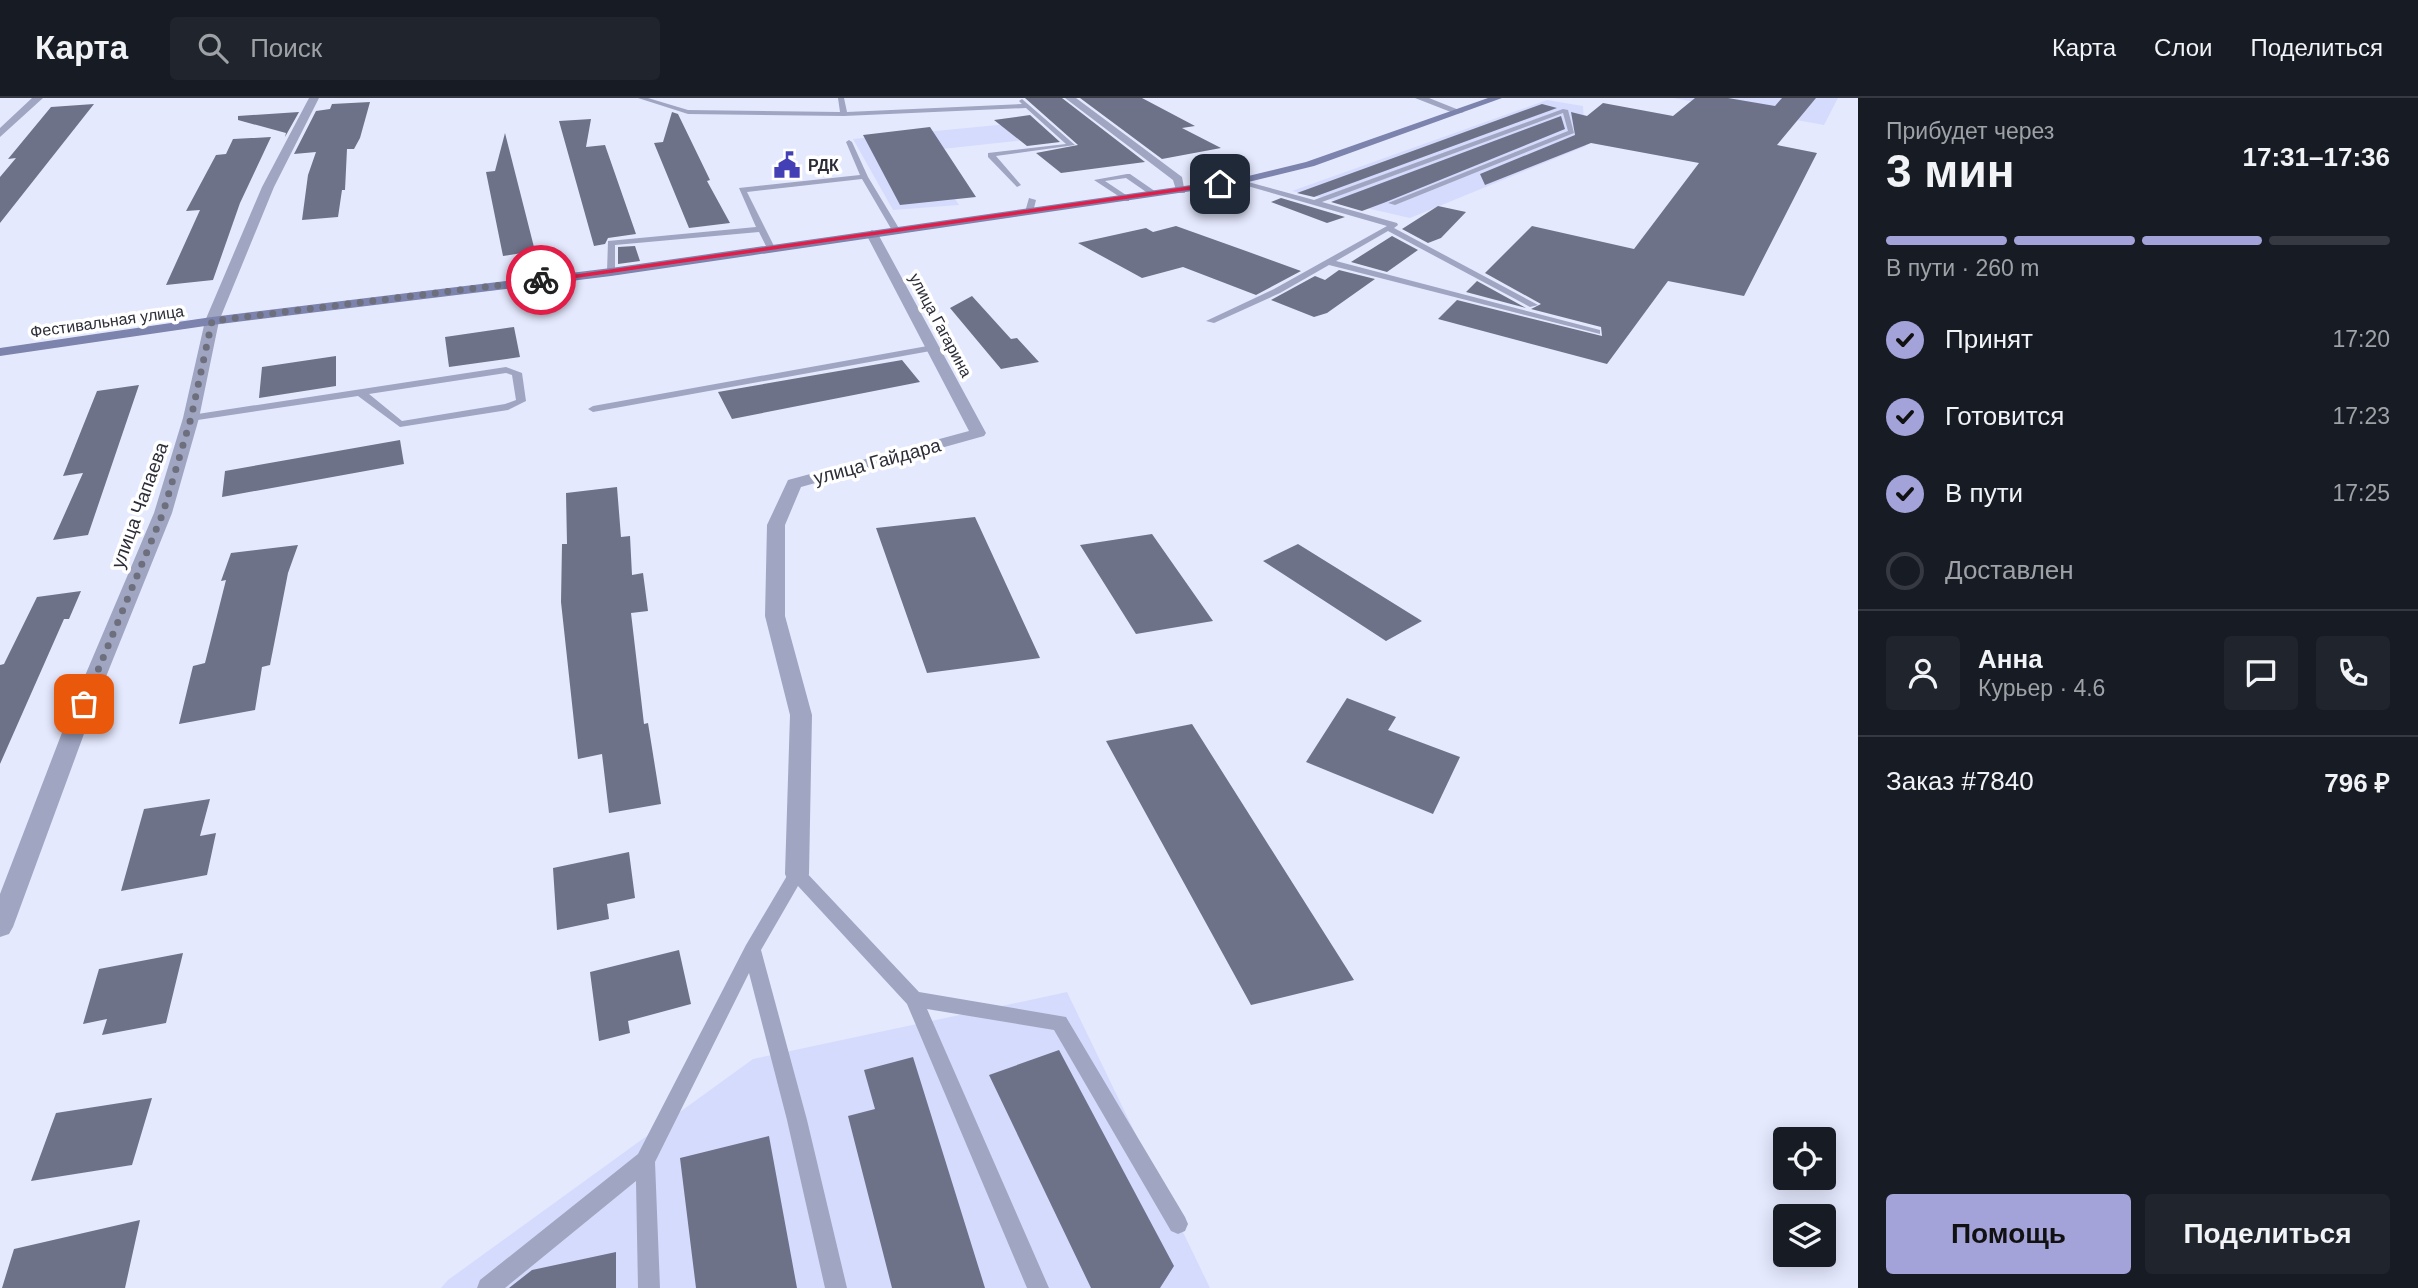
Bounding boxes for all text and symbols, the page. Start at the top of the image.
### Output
search box [170,17,660,80]
text: Карта [35,29,128,66]
icon: search [194,29,232,67]
text: Поиск [250,33,322,63]
text: Карта [2052,34,2116,61]
text: Слои [2154,34,2212,61]
text: Поделиться [2250,34,2383,61]
text: Прибудет через [1886,118,2054,144]
text: 17:31–17:36 [2243,142,2390,172]
text: 3 мин [1886,145,2014,197]
public building icon: РДК [772,150,802,180]
pin [1190,154,1250,214]
place label: РДК [808,157,839,174]
icon: home [1201,165,1239,203]
courier [506,245,576,315]
text: В пути · 260 m [1886,255,2039,281]
icon: bike [522,261,560,299]
street label: улица Гагарина [906,270,975,380]
street label: Фестивальная улица [29,302,185,341]
icon: check [1886,321,1924,359]
text: Принят [1945,324,2033,354]
text: 17:20 [2332,326,2390,352]
icon: check [1886,398,1924,436]
text: Готовится [1945,401,2064,431]
text: 17:23 [2332,403,2390,429]
street label: улица Гайдара [811,434,943,489]
street label: улица Чапаева [107,439,172,571]
icon: check [1886,475,1924,513]
text: В пути [1945,478,2023,508]
text: 17:25 [2332,480,2390,506]
text: Доставлен [1945,555,2074,585]
button: person [1886,636,1960,710]
button: chat [2224,636,2298,710]
button: phone [2316,636,2390,710]
text: Анна [1978,644,2043,674]
pin [54,674,114,734]
text: Курьер · 4.6 [1978,675,2105,701]
icon: bag [65,685,103,723]
text: Заказ #7840 [1886,766,2034,796]
text: 796 ₽ [2324,768,2390,798]
map controls [1773,1127,1836,1267]
button: locate [1773,1127,1836,1190]
button: Помощь [1886,1194,2131,1274]
button: Поделиться [2145,1194,2390,1274]
button: layers [1773,1204,1836,1267]

